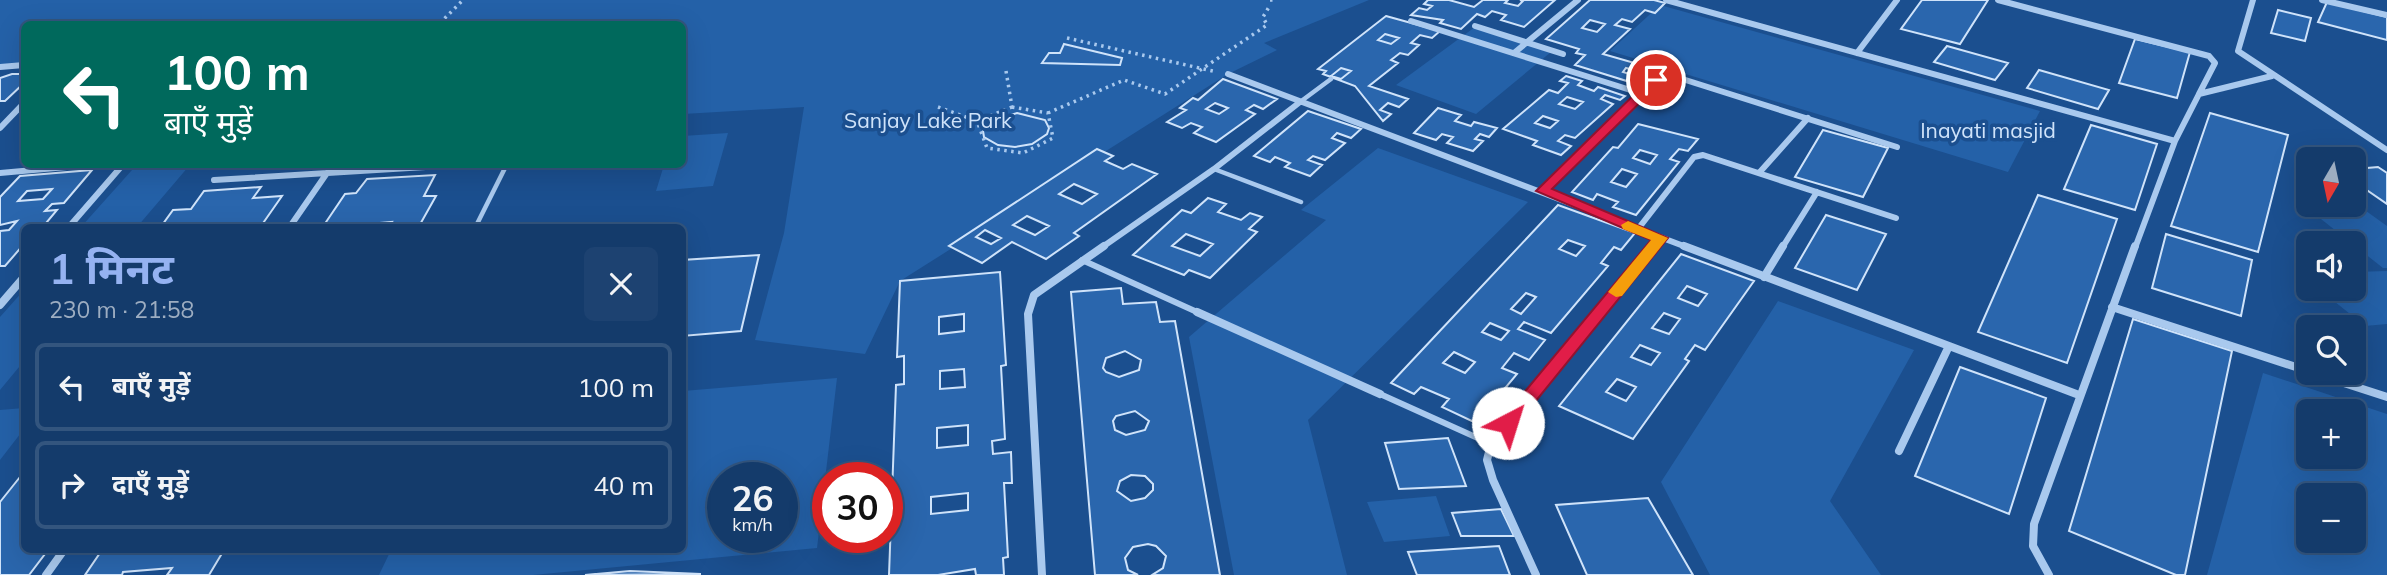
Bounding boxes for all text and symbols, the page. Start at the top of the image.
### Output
text: 100 m [164,41,310,102]
icon: left [49,49,140,140]
pin [1626,50,1686,110]
icon: arrive [1637,61,1675,99]
text: बाएँ मुड़ें [164,102,253,142]
park label: Sanjay Lake Park [844,107,1012,133]
park label: Inayati masjid [1920,117,2056,143]
north arrow [2296,147,2366,217]
map controls [2296,147,2366,553]
button: sound [2296,231,2366,301]
text: 1 मिनट [49,242,174,295]
button: close [584,247,658,321]
text: 230 m · 21:58 [49,295,194,324]
button: search [2296,315,2366,385]
icon: left [53,368,91,406]
text: बाएँ मुड़ें [112,369,190,402]
text: 100 m [578,371,654,404]
position arrow [1471,386,1545,460]
button: + [2296,399,2366,469]
speed limit sign: 30 [812,462,903,553]
icon: right [53,466,91,504]
text: दाएँ मुड़ें [112,467,189,500]
text: 40 m [593,469,654,502]
text: 26 [731,476,774,520]
button: − [2296,483,2366,553]
text: km/h [732,513,773,536]

